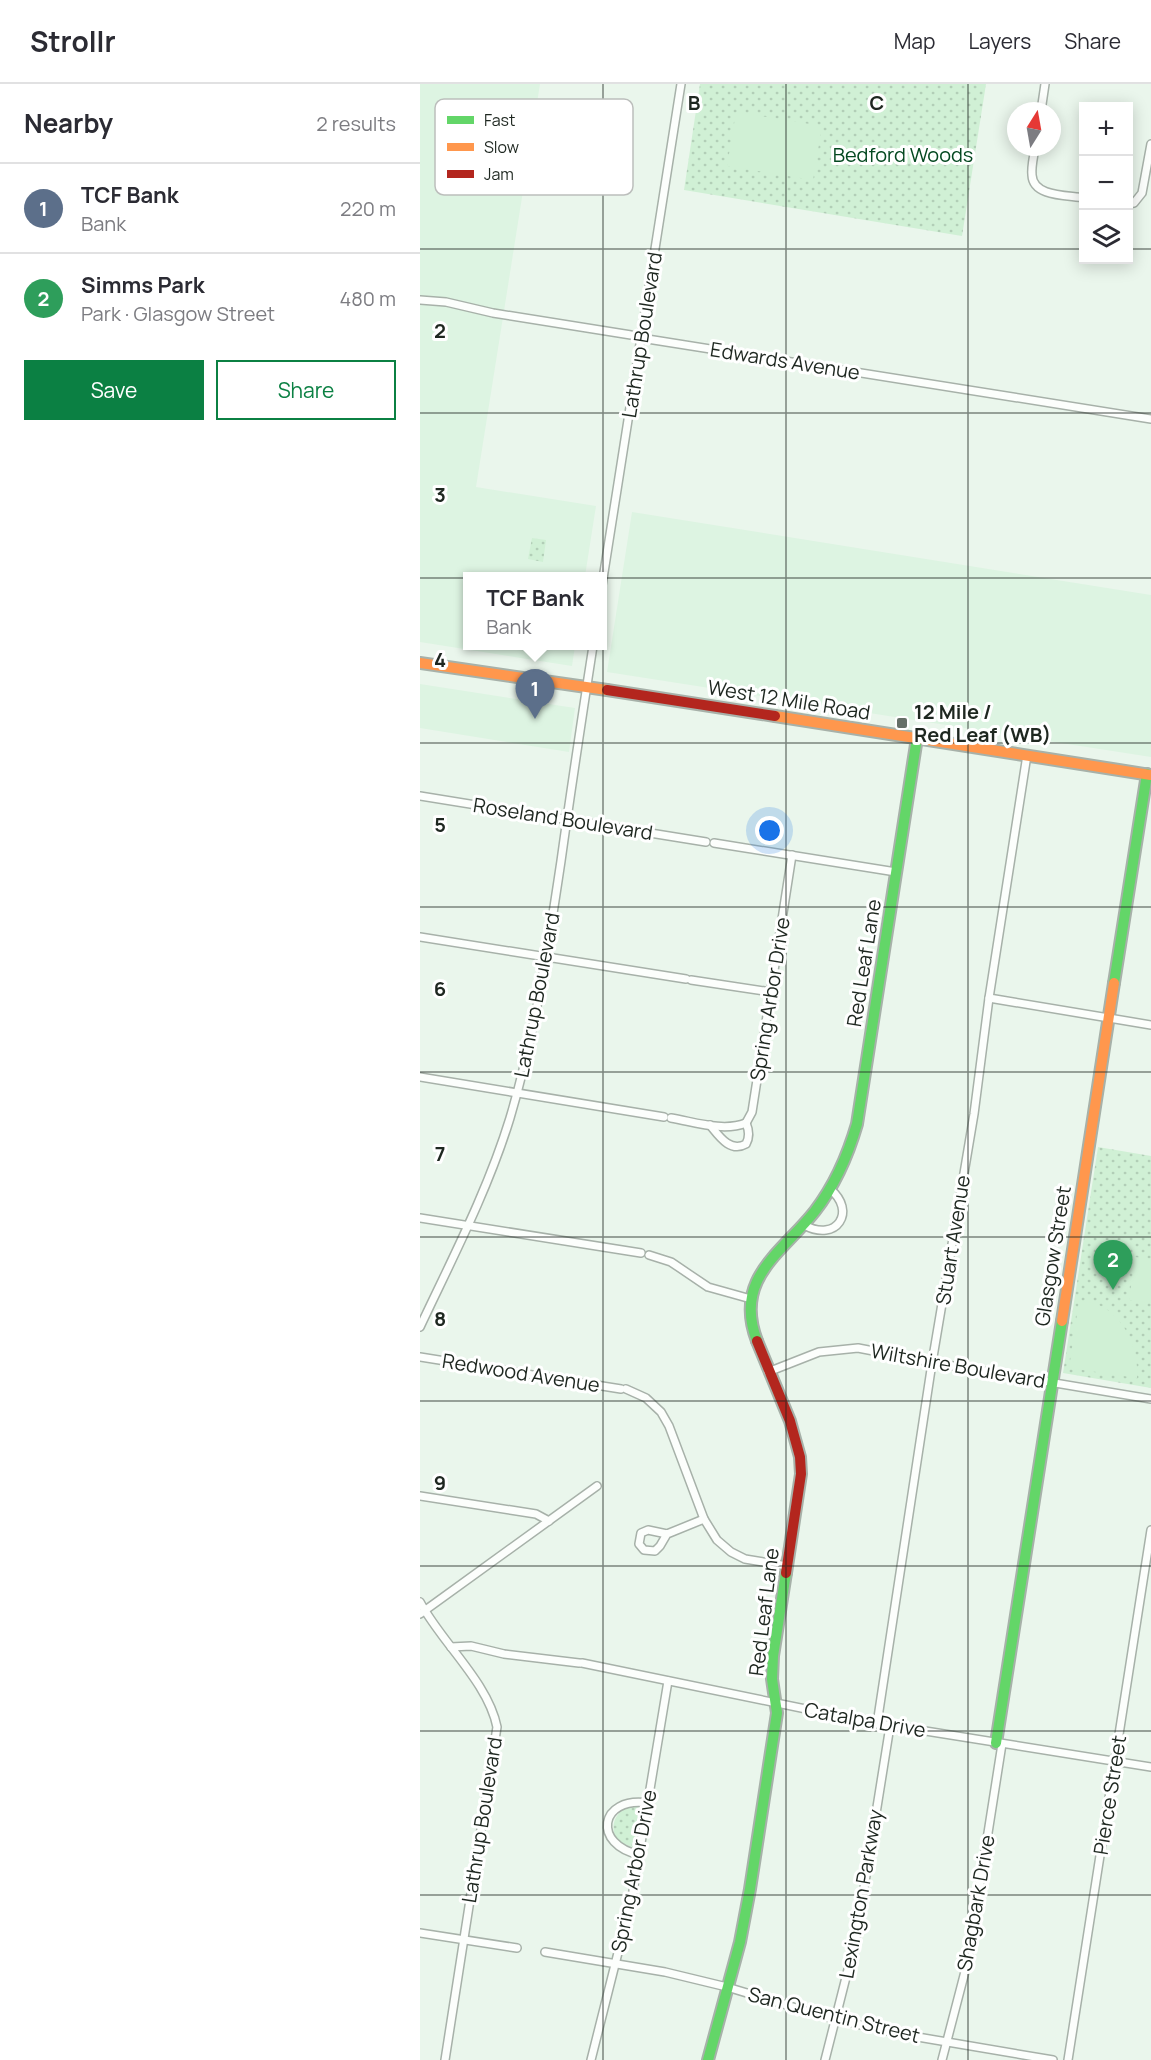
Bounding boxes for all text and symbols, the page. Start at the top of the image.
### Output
text: Strollr [30,22,116,60]
text: Map [894,27,935,55]
text: Layers [968,27,1031,55]
text: Share [1064,27,1121,55]
text: B [688,89,701,116]
text: C [870,89,884,116]
legend [435,99,633,195]
north arrow [1007,102,1061,156]
map controls [1079,102,1133,264]
button: + [1079,102,1133,156]
text: Nearby [24,105,113,141]
text: Fast [484,109,515,131]
text: 2 results [316,110,396,137]
text: Slow [484,136,519,158]
park label: Bedford Woods [833,141,973,168]
button: − [1079,156,1133,210]
text: Jam [484,163,514,185]
text: TCF Bank [81,180,179,210]
text: 1 [39,195,48,222]
text: 220 m [340,195,396,222]
text: Bank [81,210,126,237]
button: layers [1079,210,1133,264]
street label: Lathrup Boulevard [615,250,668,420]
text: Simms Park [81,270,205,300]
text: 2 [38,285,49,312]
text: 480 m [339,285,396,312]
text: Park · Glasgow Street [81,300,275,327]
text: 2 [434,317,446,344]
street label: Edwards Avenue [708,335,862,386]
button: Save [24,360,204,420]
button: Share [216,360,396,420]
text: 3 [434,481,446,508]
popup [463,572,607,650]
text: TCF Bank [486,583,584,613]
text: Bank [486,613,531,640]
text: 4 [434,646,446,673]
pin: 1 [516,670,554,719]
street label: West 12 Mile Road [706,673,872,726]
place label: 12 Mile / Red Leaf (WB) [914,698,1051,748]
marker: 12 Mile / Red Leaf (WB) [895,716,909,730]
street label: Roseland Boulevard [471,791,655,846]
text: 5 [434,811,446,838]
your location [755,816,784,845]
street label: Red Leaf Lane [840,897,887,1029]
street label: Lathrup Boulevard [507,910,566,1080]
street label: Spring Arbor Drive [743,915,796,1083]
text: 6 [434,975,446,1002]
text: 7 [435,1140,445,1167]
street label: Stuart Avenue [929,1173,976,1307]
street label: Glasgow Street [1028,1184,1077,1328]
pin: 2 [1094,1240,1132,1290]
text: 8 [434,1305,446,1332]
street label: Wiltshire Boulevard [869,1337,1048,1394]
street label: Redwood Avenue [440,1347,602,1398]
text: 9 [434,1469,446,1496]
street label: Red Leaf Lane [742,1546,785,1678]
street label: Catalpa Drive [802,1696,928,1743]
street label: Pierce Street [1087,1733,1132,1857]
street label: Lathrup Boulevard [455,1735,508,1905]
street label: Spring Arbor Drive [604,1787,663,1955]
street label: Lexington Parkway [832,1807,889,1981]
street label: Shagbark Drive [950,1833,1001,1973]
street label: San Quentin Street [745,1980,923,2049]

